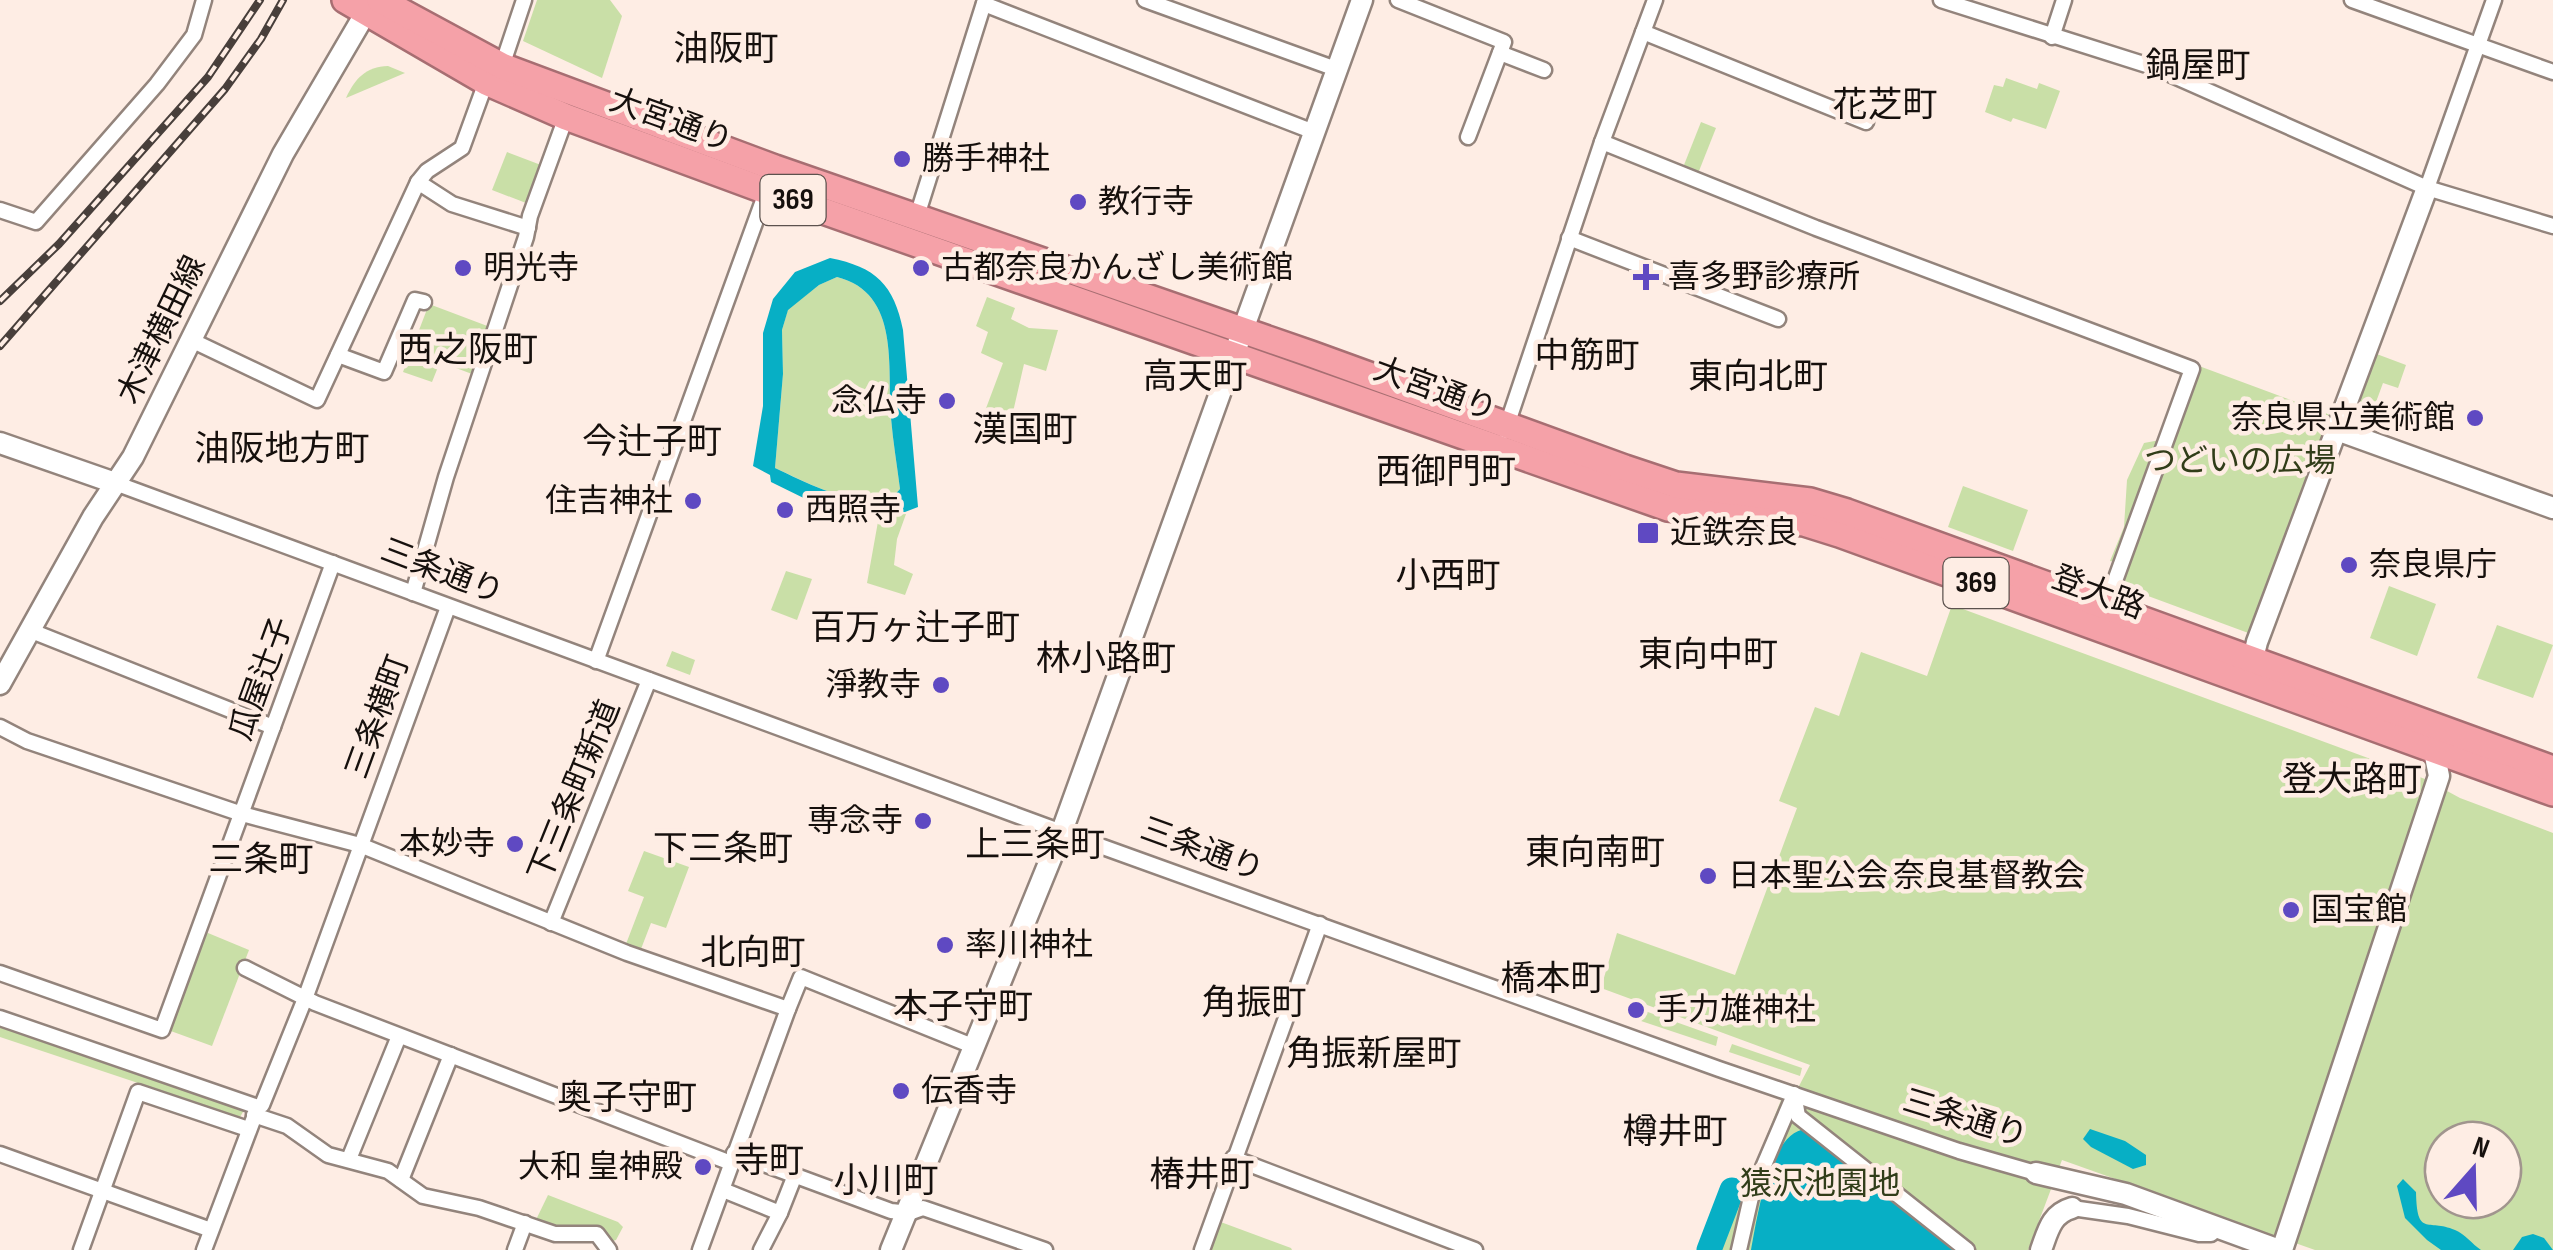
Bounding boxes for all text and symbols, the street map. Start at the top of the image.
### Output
district label: 油阪町 [673,28,779,71]
district label: 鍋屋町 [2145,45,2251,88]
street label: 大宮通り [604,81,738,161]
district label: 花芝町 [1832,84,1938,127]
place label: 勝手神社 [922,140,1050,179]
marker: 勝手神社 [891,148,913,170]
road number: 369 [760,175,826,225]
place label: 教行寺 [1098,183,1194,222]
marker: 教行寺 [1067,191,1089,213]
place label: 明光寺 [483,249,579,288]
place label: 古都奈良かんざし美術館 [941,249,1293,288]
street label: 木津横田線 [109,250,215,410]
marker: 明光寺 [452,257,474,279]
marker: 古都奈良かんざし美術館 [910,257,932,279]
place label: 喜多野診療所 [1668,258,1860,297]
marker: 喜多野診療所 [1633,264,1659,290]
district label: 西之阪町 [398,329,538,372]
district label: 中筋町 [1534,335,1640,378]
street label: 大宮通り [1368,350,1502,430]
district label: 高天町 [1142,356,1248,399]
district label: 東向北町 [1688,356,1828,399]
place label: 念仏寺 [831,382,927,421]
marker: 念仏寺 [936,390,958,412]
place label: 奈良県立美術館 [2231,399,2455,438]
marker: 奈良県立美術館 [2464,407,2486,429]
district label: 漢国町 [972,409,1078,452]
district label: 今辻子町 [582,421,722,464]
district label: 油阪地方町 [194,428,370,471]
park label: つどいの広場 [2144,442,2336,481]
district label: 西御門町 [1376,451,1516,494]
place label: 住吉神社 [545,482,673,521]
marker: 住吉神社 [682,490,704,512]
place label: 西照寺 [805,491,901,530]
marker: 西照寺 [774,499,796,521]
place label: 近鉄奈良 [1670,514,1798,553]
marker: 近鉄奈良 [1635,520,1661,546]
street label: 三条通り [375,531,509,613]
place label: 奈良県庁 [2369,546,2497,585]
marker: 奈良県庁 [2338,554,2360,576]
district label: 小西町 [1395,555,1501,598]
road number: 369 [1944,558,2008,608]
street label: 登大路 [2046,558,2150,628]
district label: 百万ヶ辻子町 [810,607,1020,650]
street label: 瓜屋辻子 [222,612,302,746]
district label: 東向中町 [1638,634,1778,677]
district label: 林小路町 [1036,638,1176,681]
street label: 三条横町 [338,650,418,784]
place label: 淨教寺 [825,666,921,705]
marker: 淨教寺 [930,674,952,696]
street label: 下三条町新道 [521,695,629,887]
district label: 登大路町 [2282,759,2422,802]
place label: 専念寺 [807,802,903,841]
marker: 専念寺 [912,810,934,832]
street label: 三条通り [1135,810,1269,890]
district label: 上三条町 [965,824,1105,867]
place label: 本妙寺 [399,825,495,864]
district label: 下三条町 [653,828,793,871]
district label: 東向南町 [1525,832,1665,875]
marker: 本妙寺 [504,833,526,855]
district label: 三条町 [208,839,314,882]
place label: 日本聖公会 奈良基督教会 [1728,857,2085,896]
marker: 日本聖公会 奈良基督教会 [1697,865,1719,887]
place label: 国宝館 [2311,891,2407,930]
marker: 国宝館 [2280,899,2302,921]
place label: 率川神社 [965,926,1093,965]
district label: 北向町 [700,932,806,975]
marker: 率川神社 [934,934,956,956]
district label: 橋本町 [1500,958,1606,1001]
district label: 角振町 [1201,982,1307,1025]
district label: 本子守町 [893,986,1033,1029]
place label: 手力雄神社 [1656,991,1816,1030]
marker: 手力雄神社 [1625,999,1647,1021]
district label: 角振新屋町 [1286,1033,1462,1076]
place label: 伝香寺 [921,1072,1017,1111]
district label: 奥子守町 [557,1077,697,1120]
marker: 伝香寺 [890,1080,912,1102]
street label: 三条通り [1898,1082,2032,1156]
district label: 樽井町 [1622,1111,1728,1154]
north arrow [2423,1120,2523,1220]
text: N [2468,1130,2494,1166]
district label: 寺町 [734,1140,804,1183]
place label: 大和 皇神殿 [518,1148,683,1187]
district label: 椿井町 [1149,1154,1255,1197]
marker: 大和 皇神殿 [692,1156,714,1178]
district label: 小川町 [833,1160,939,1203]
park label: 猿沢池園地 [1740,1165,1900,1204]

